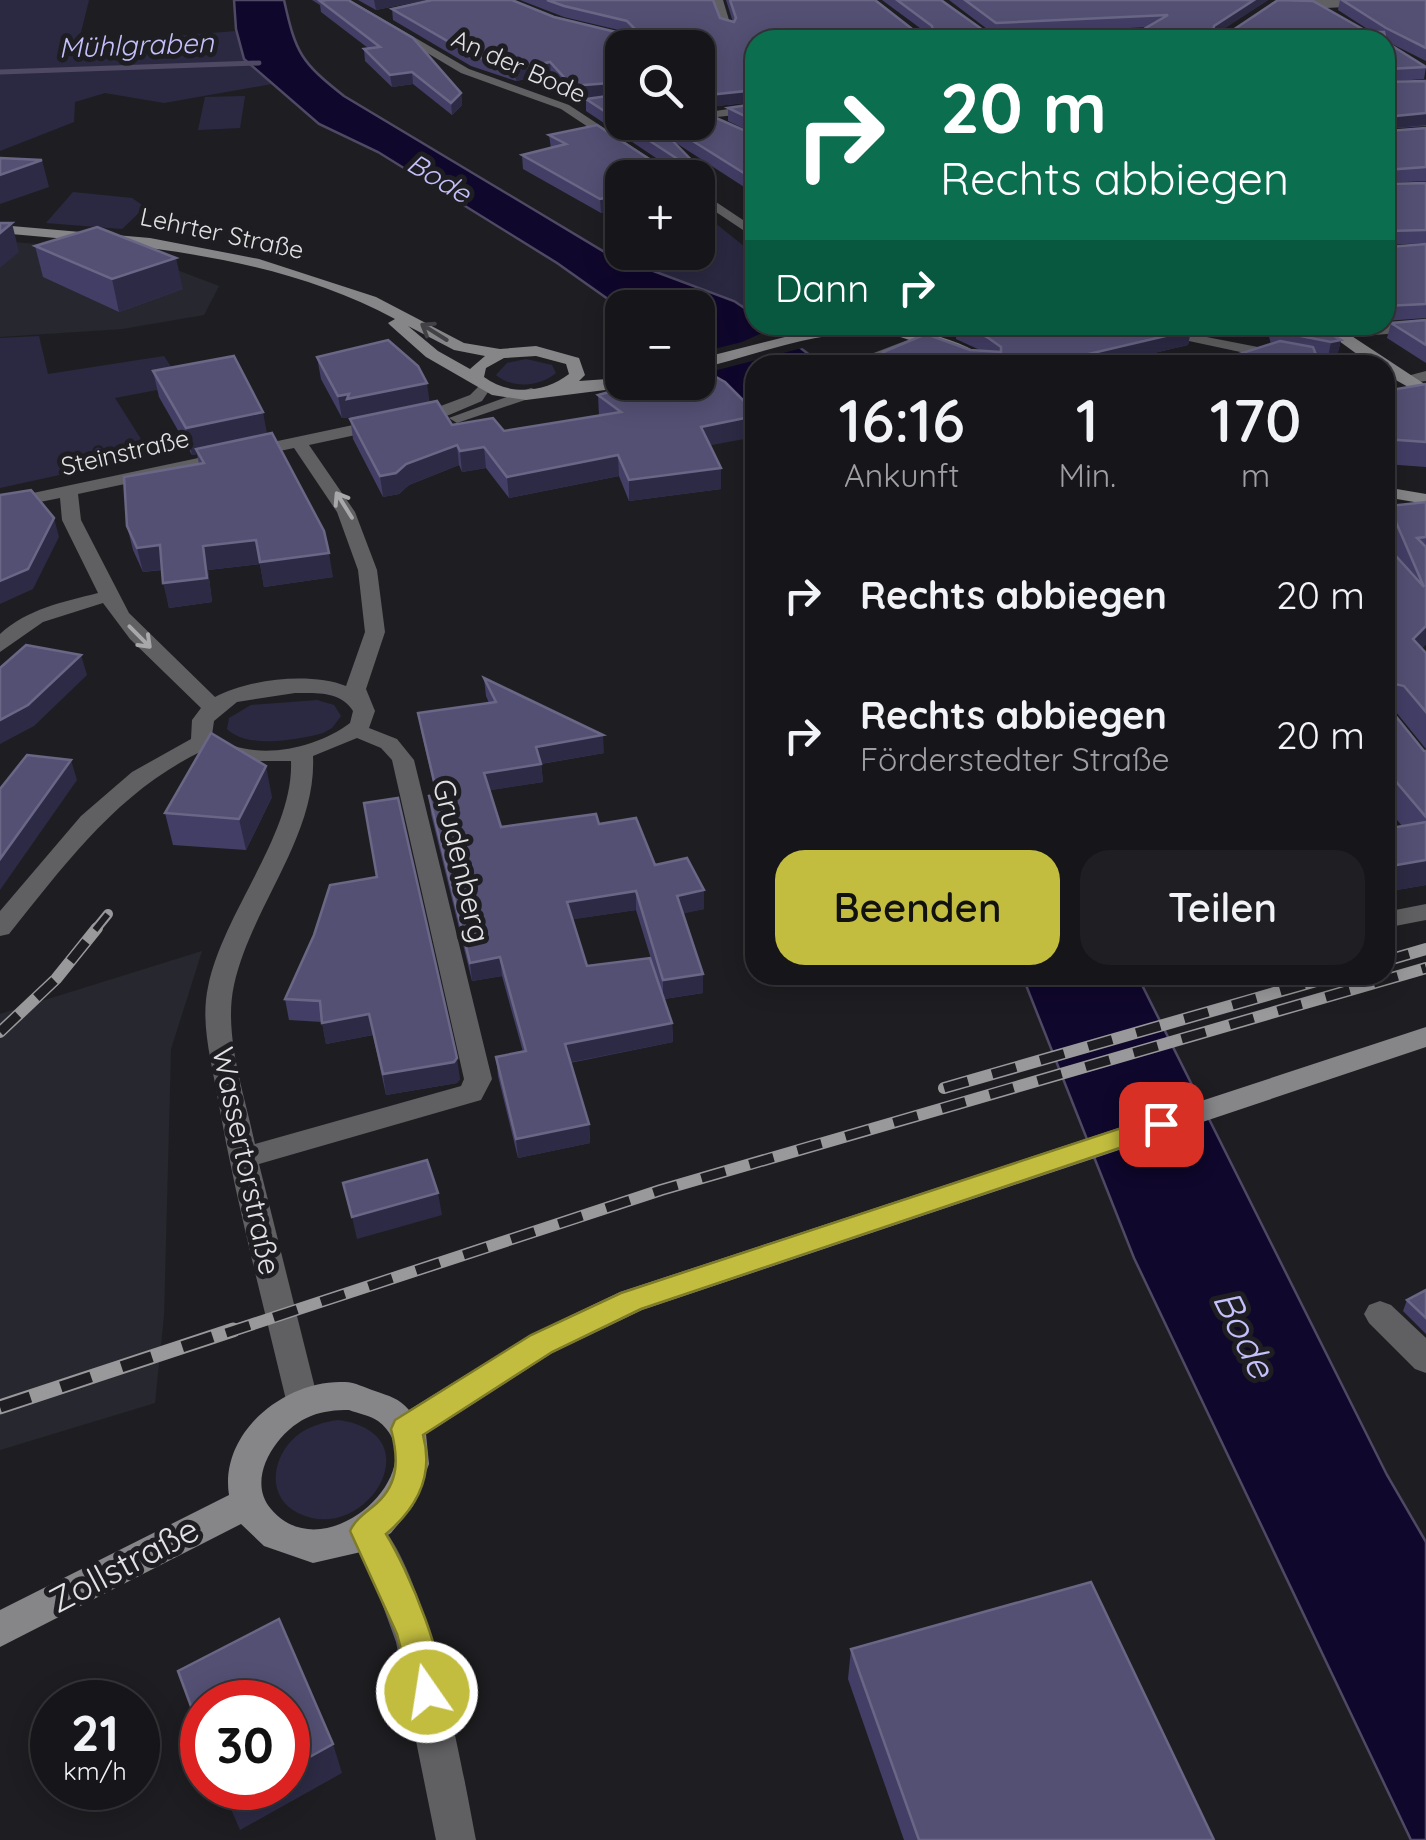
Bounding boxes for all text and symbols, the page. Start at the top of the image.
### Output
street label: An der Bode [447,22,591,109]
water label: Mühlgraben [58,24,215,65]
map controls [605,30,715,400]
button: search [605,30,715,140]
text: 20 m [940,63,1107,151]
icon: right [775,70,905,200]
water label: Bode [401,145,478,211]
text: Rechts abbiegen [940,150,1289,206]
button: + [605,160,715,270]
street label: Lehrter Straße [137,200,307,265]
icon: right [889,260,944,315]
text: Dann [775,264,869,312]
button: − [605,290,715,400]
one-way arrow [420,322,448,343]
text: 16:16 [839,382,965,457]
text: 1 [1076,382,1099,457]
text: 170 [1210,382,1301,457]
street label: Steinstraße [58,422,192,481]
text: Ankunft [844,455,959,495]
text: Min. [1059,455,1116,495]
text: m [1241,455,1270,495]
one-way arrow [333,491,354,520]
icon: right [775,568,830,623]
text: Rechts abbiegen [860,571,1167,619]
text: 20 m [1276,571,1365,619]
one-way arrow [127,624,151,648]
text: Rechts abbiegen [860,691,1167,739]
icon: right [775,708,830,763]
text: 20 m [1276,711,1365,759]
text: Förderstedter Straße [860,739,1169,779]
street label: Grudenberg [425,775,499,946]
button: Beenden [775,850,1060,965]
button: Teilen [1080,850,1365,965]
street label: Wassertorstraße [204,1043,290,1278]
pin [1119,1082,1204,1167]
icon: arrive [1134,1097,1189,1152]
water label: Bode [1203,1282,1287,1387]
street label: Zollstraße [41,1506,206,1622]
position arrow [375,1640,479,1744]
speed limit sign: 30 [180,1680,310,1810]
text: 21 [71,1701,119,1764]
text: km/h [63,1755,127,1786]

